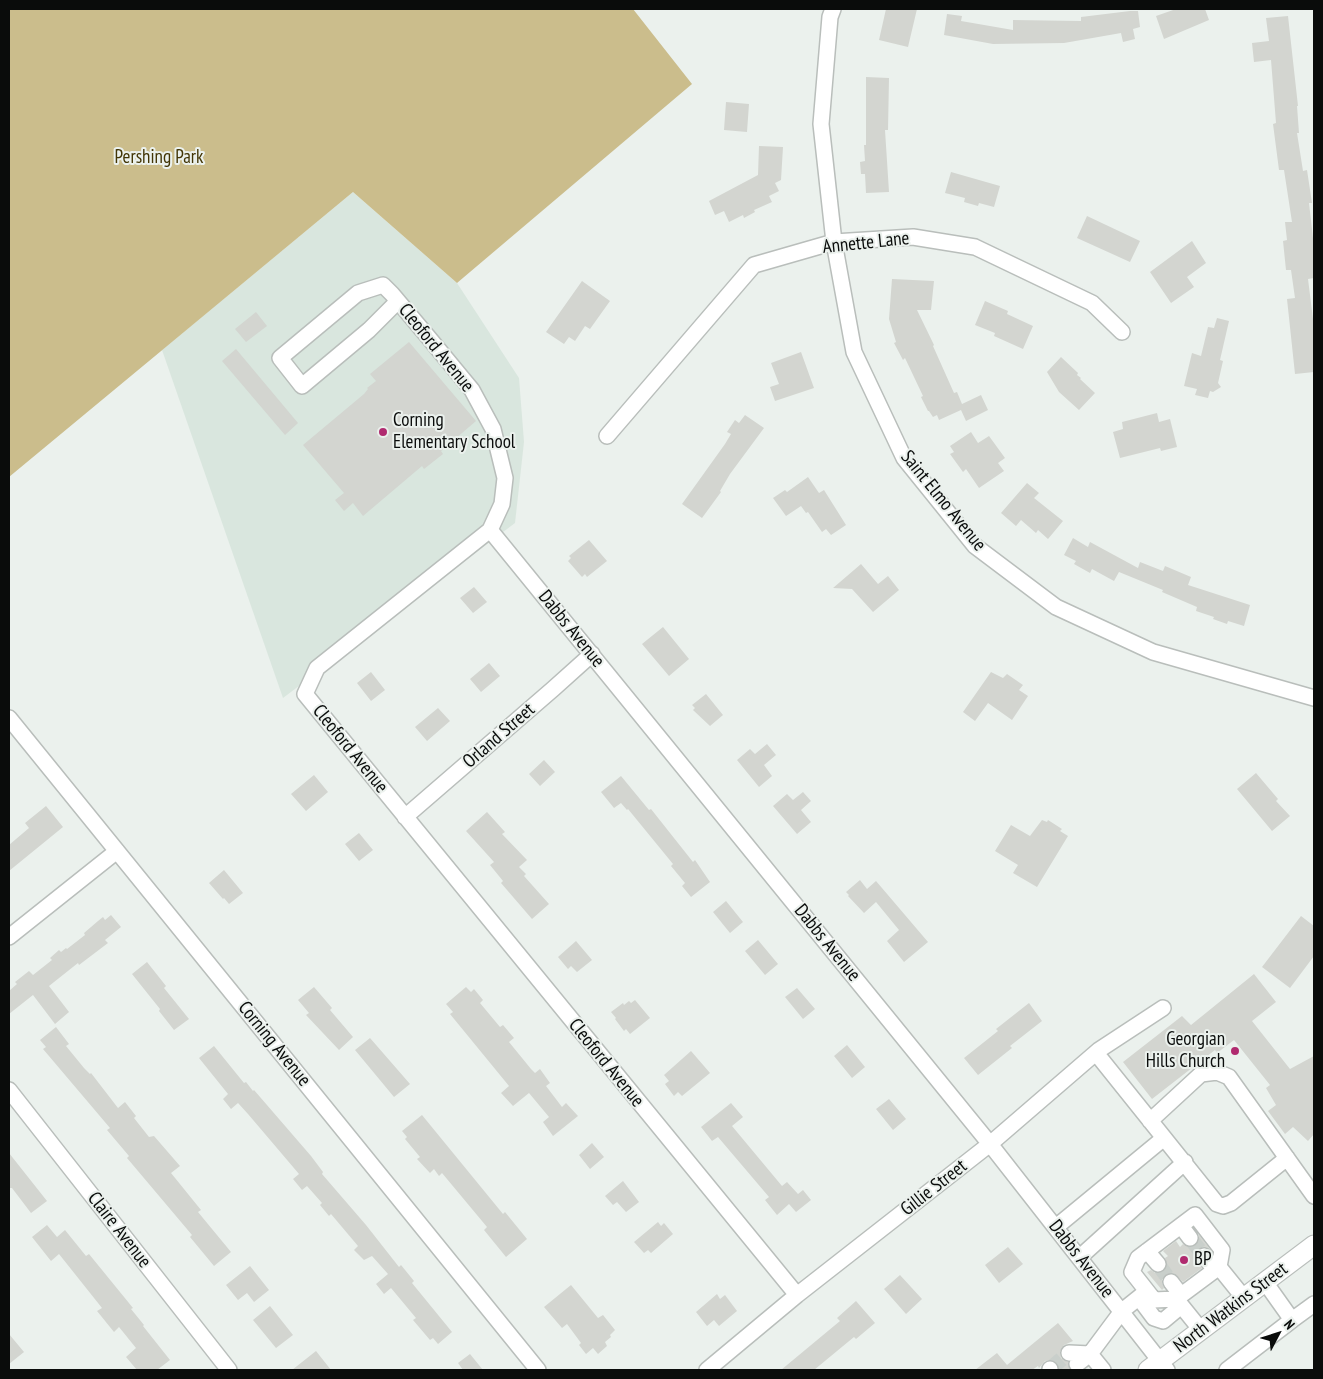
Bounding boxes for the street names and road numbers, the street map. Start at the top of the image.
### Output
street label: Annette Lane [821,227,911,259]
street label: Cleoford Avenue [393,299,479,397]
street label: Saint Elmo Avenue [896,446,990,556]
street label: Dabbs Avenue [533,586,609,672]
street label: Orland Street [458,699,540,773]
street label: Cleoford Avenue [307,700,393,798]
street label: Dabbs Avenue [789,900,865,986]
street label: Corning Avenue [233,997,315,1091]
street label: Cleoford Avenue [563,1014,649,1112]
street label: Gillie Street [896,1155,972,1221]
street label: Claire Avenue [82,1188,156,1272]
street label: Dabbs Avenue [1044,1216,1118,1302]
street label: North Watkins Street [1170,1258,1292,1358]

